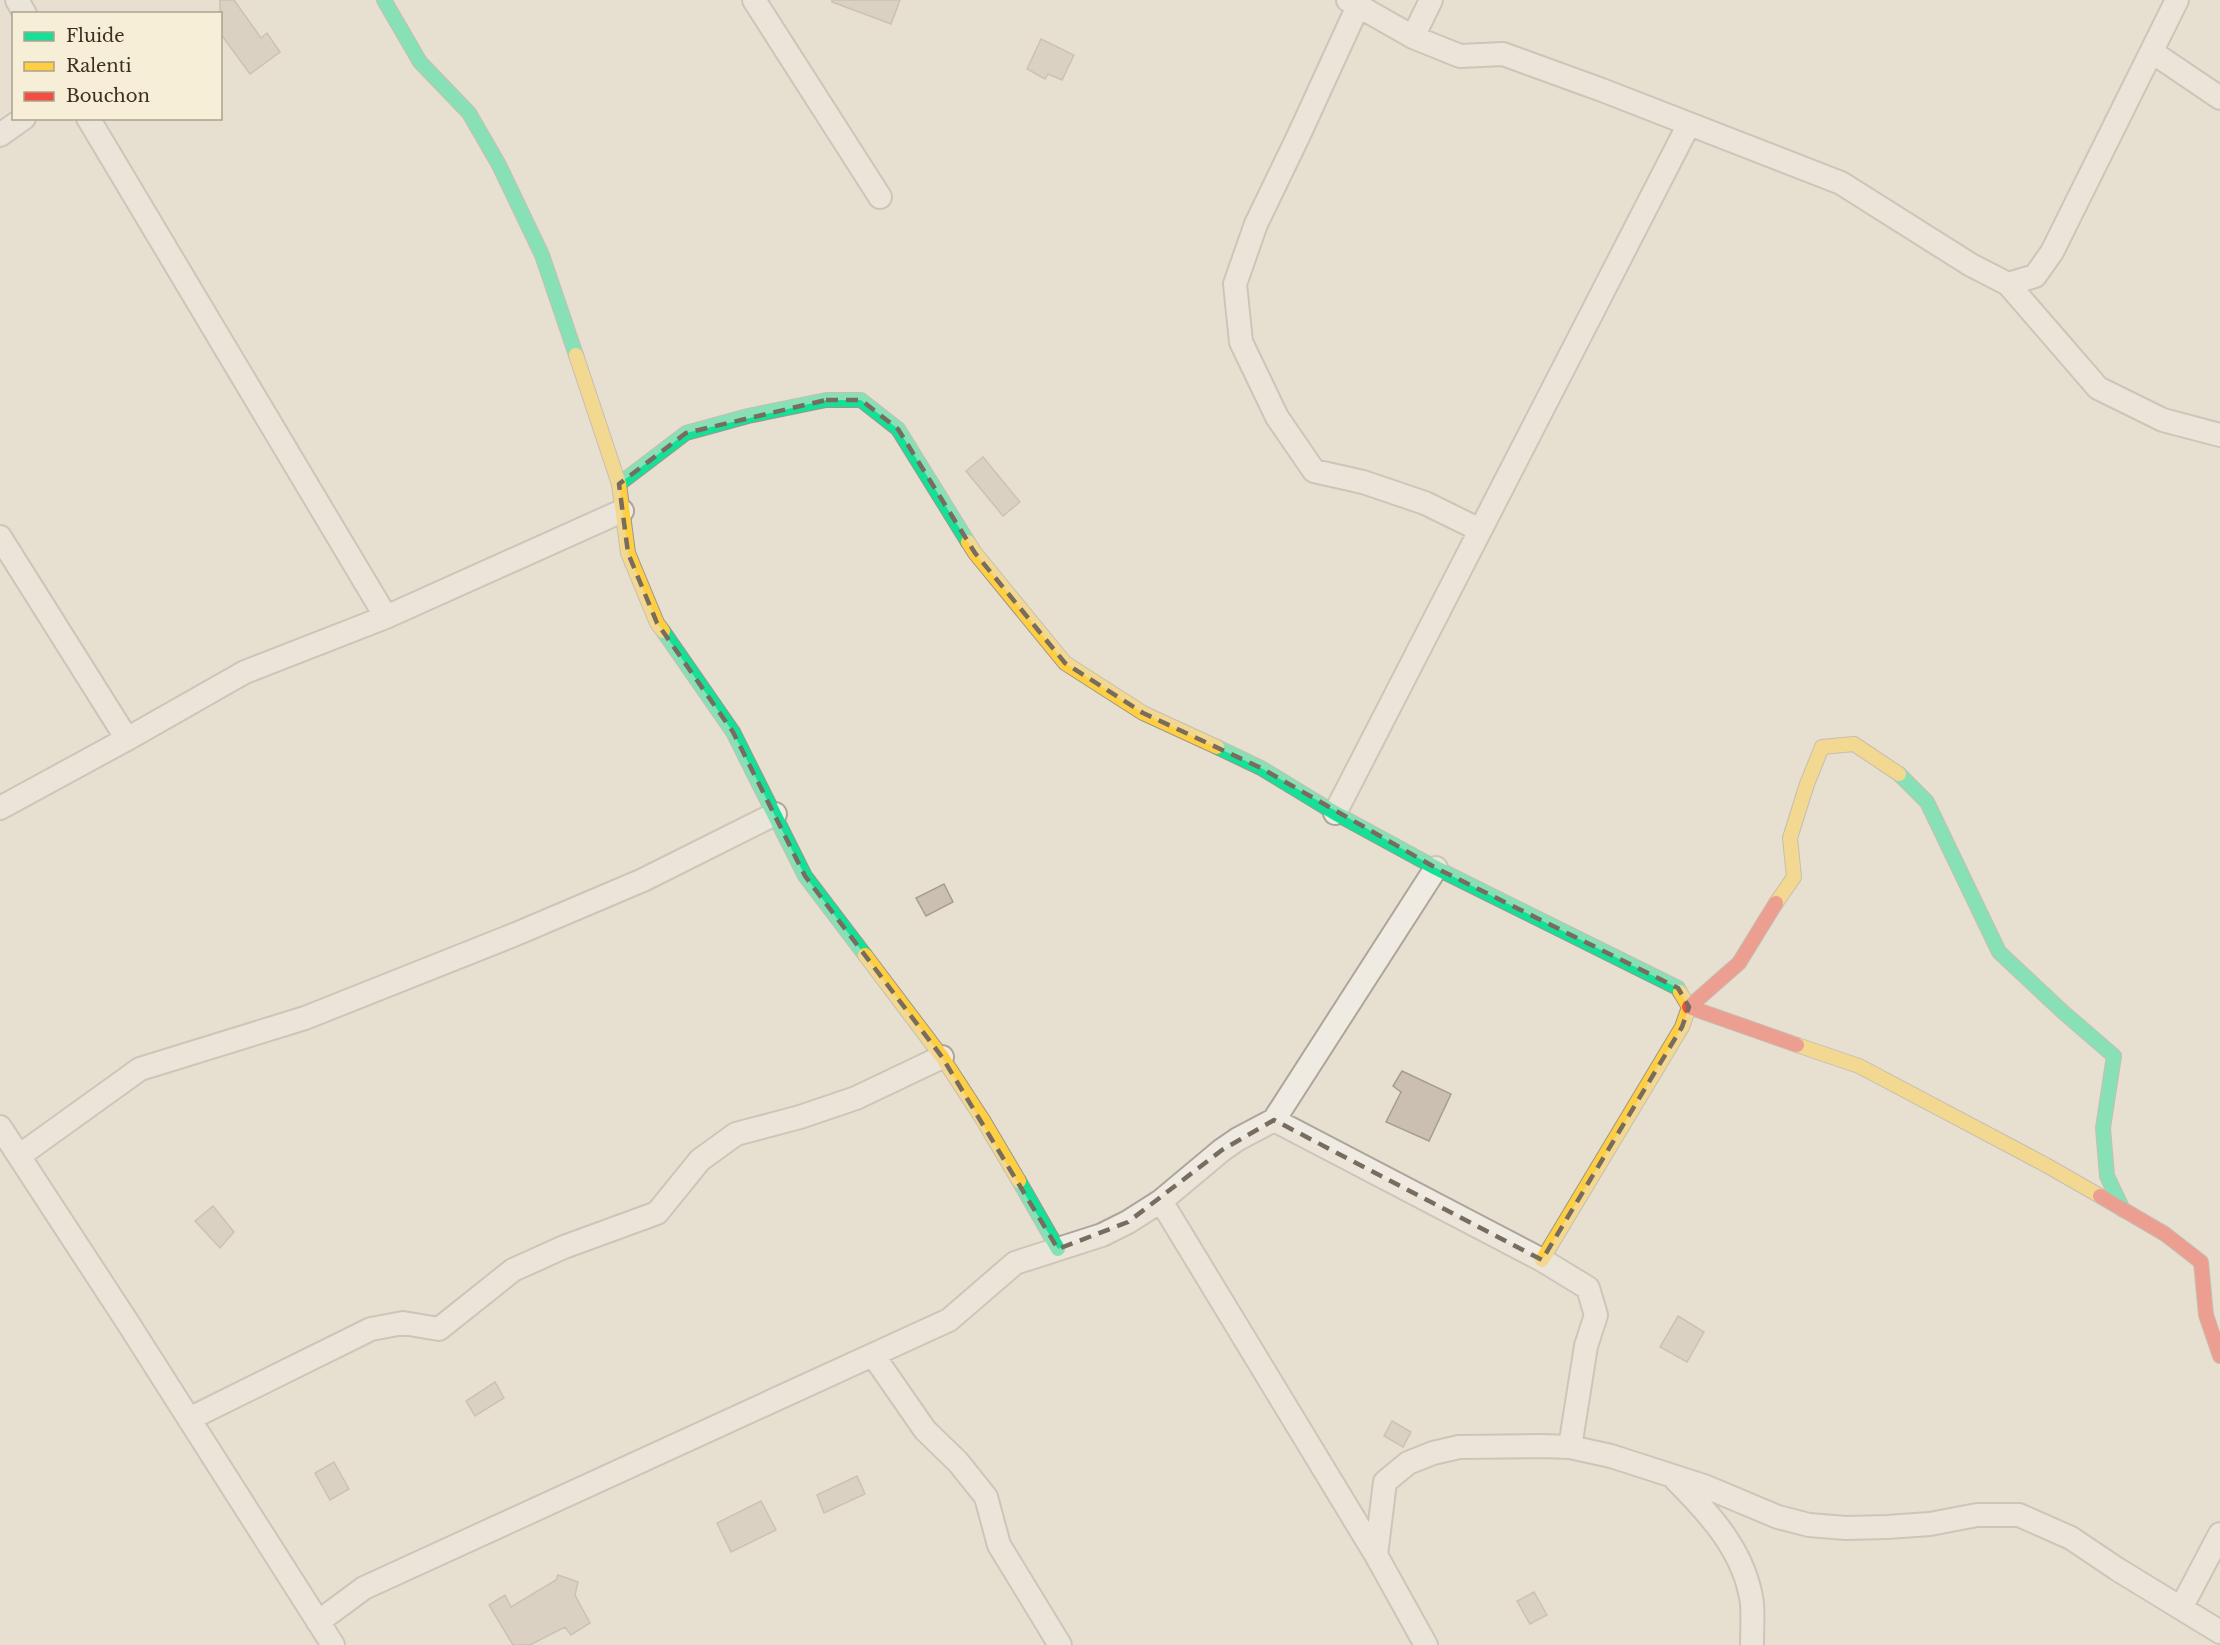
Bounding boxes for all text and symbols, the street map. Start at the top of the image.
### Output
legend [12,12,222,120]
text: Fluide [66,25,125,47]
text: Ralenti [66,55,132,77]
text: Bouchon [66,85,150,107]

